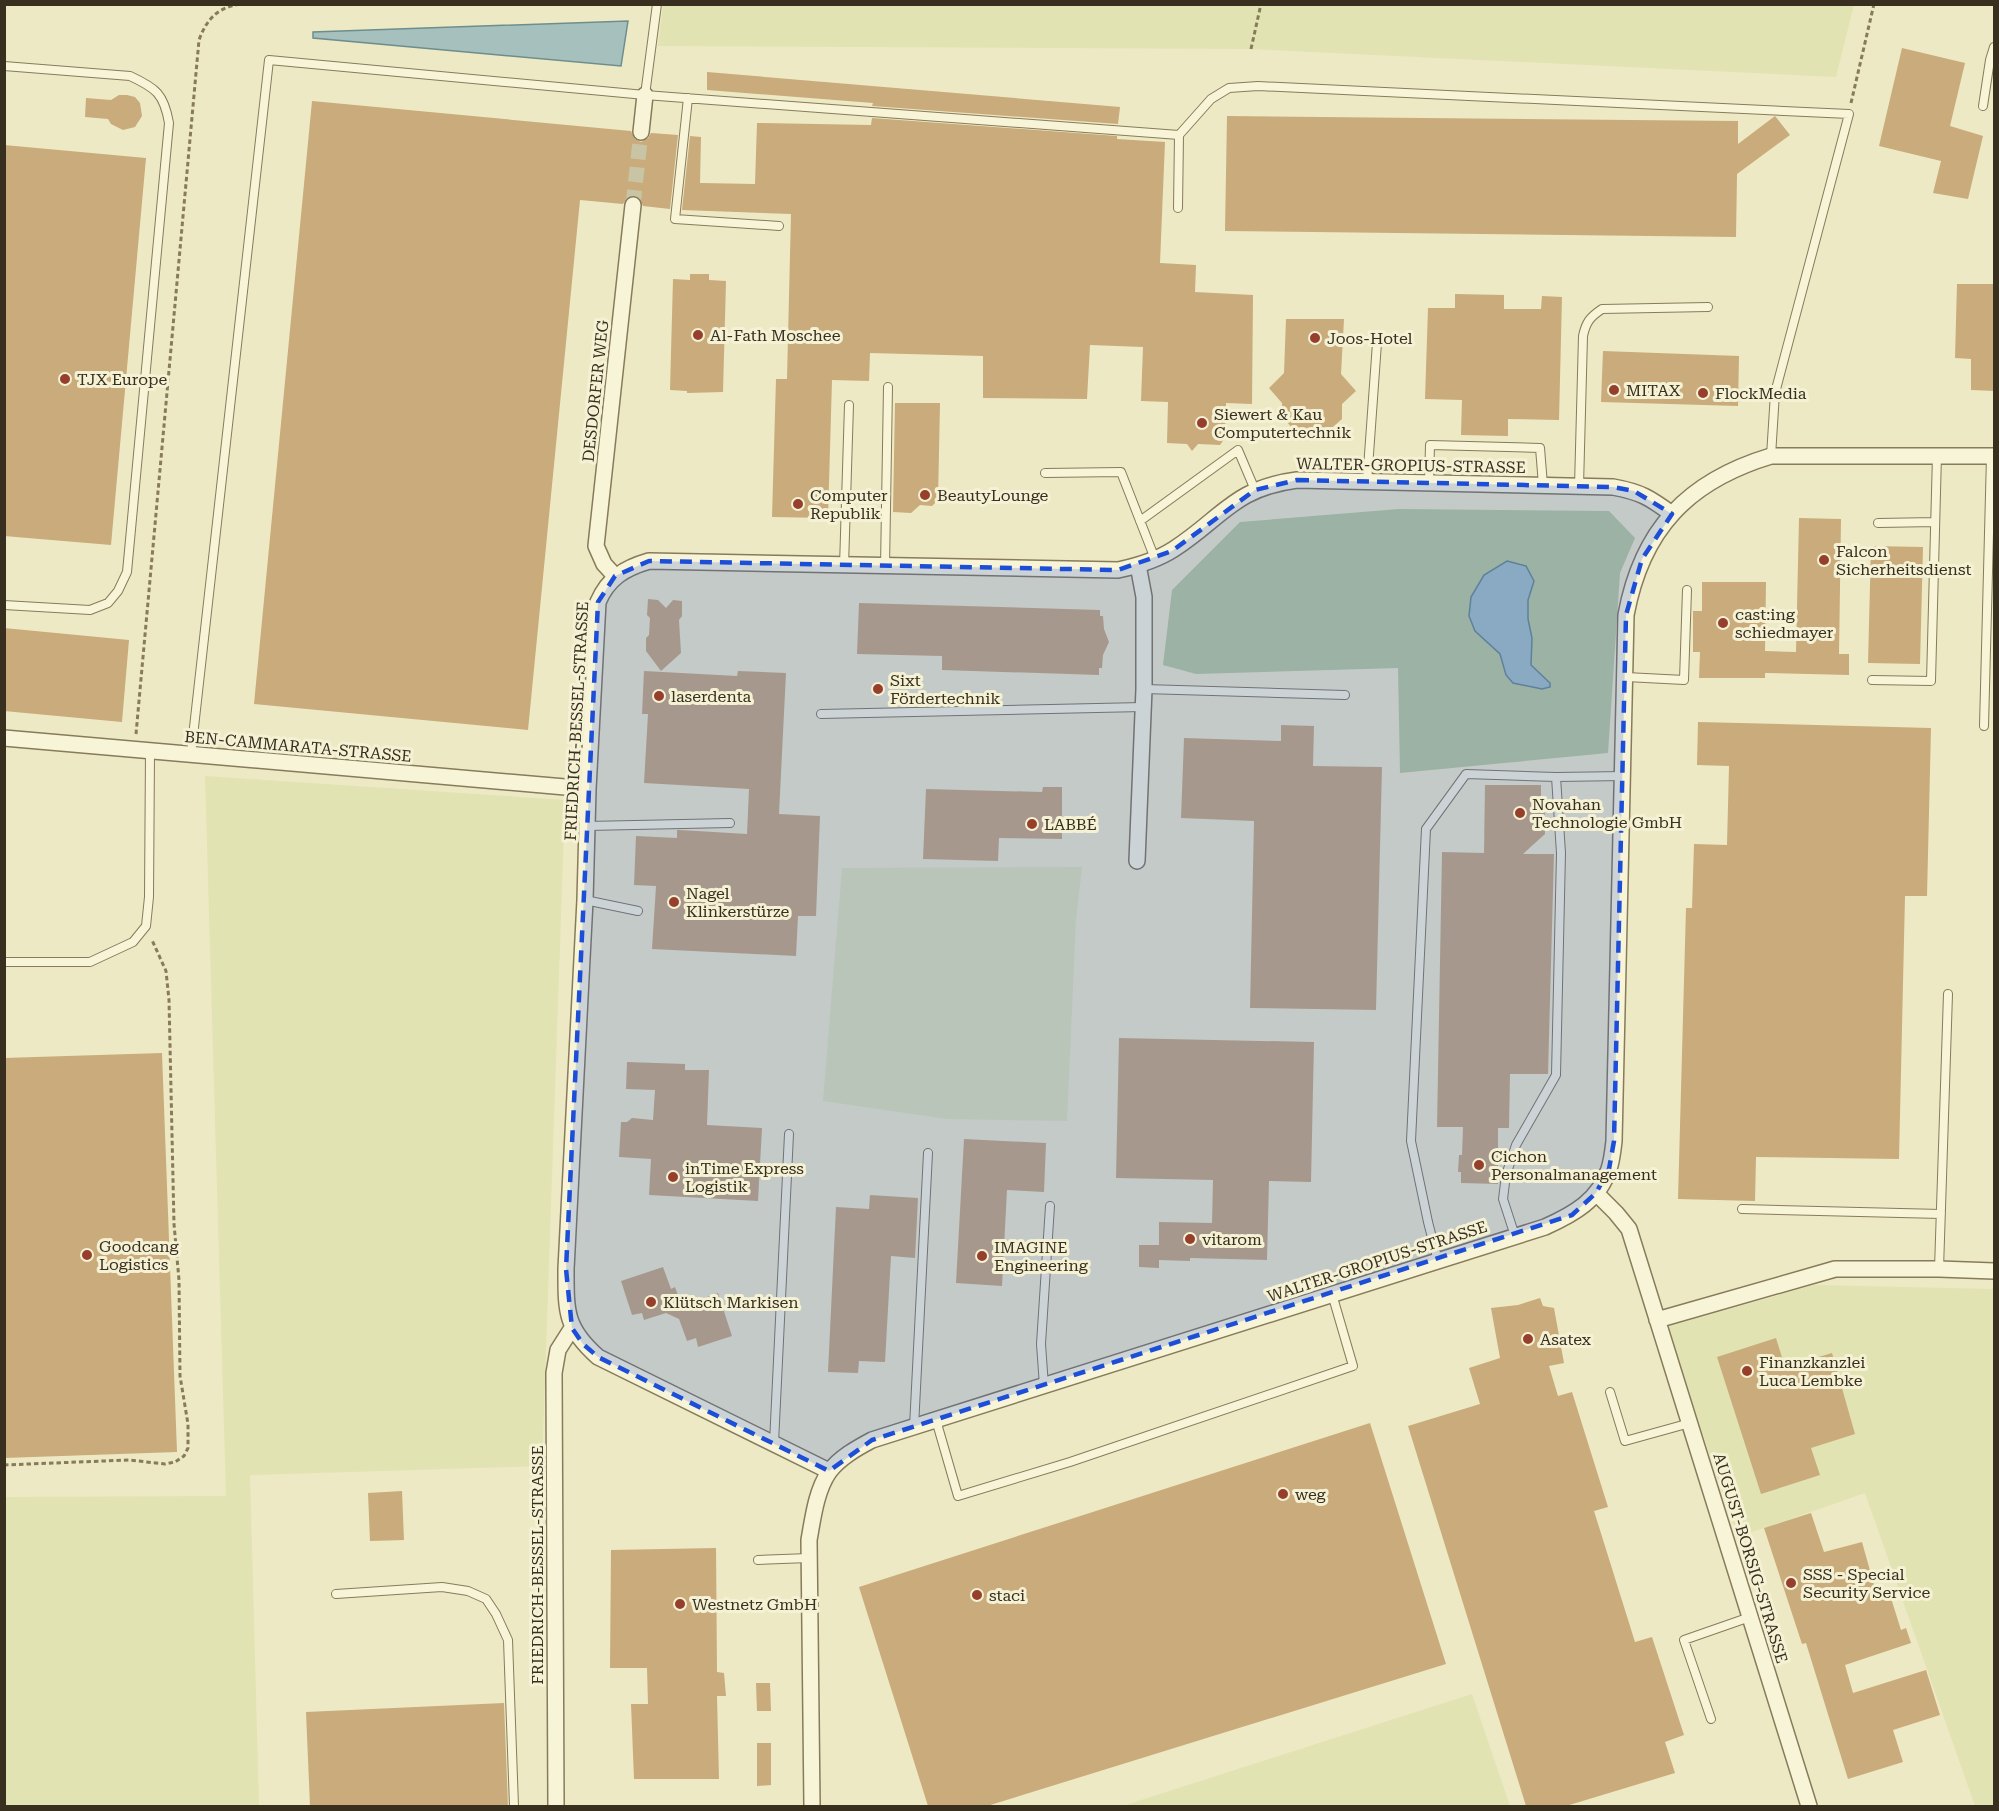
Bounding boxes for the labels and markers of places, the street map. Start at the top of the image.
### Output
place label: Al-Fath Moschee [710,326,841,345]
marker: Al-Fath Moschee [691,328,705,342]
place label: Joos-Hotel [1327,329,1413,348]
marker: Joos-Hotel [1308,331,1322,345]
place label: TJX Europe [77,370,168,389]
marker: TJX Europe [58,372,72,386]
place label: MITAX [1626,381,1681,400]
marker: MITAX [1607,383,1621,397]
place label: FlockMedia [1715,384,1807,403]
marker: FlockMedia [1696,386,1710,400]
place label: Siewert & Kau Computertechnik [1214,405,1351,442]
marker: Siewert & Kau Computertechnik [1195,416,1209,430]
place label: Computer Republik [810,486,888,523]
place label: BeautyLounge [937,486,1048,505]
marker: BeautyLounge [918,488,932,502]
marker: Computer Republik [791,497,805,511]
place label: Falcon Sicherheitsdienst [1836,542,1971,579]
marker: Falcon Sicherheitsdienst [1817,553,1831,567]
place label: cast:ing schiedmayer [1735,605,1834,642]
marker: cast:ing schiedmayer [1716,616,1730,630]
place label: Sixt Fördertechnik [890,671,1001,708]
marker: Sixt Fördertechnik [871,682,885,696]
place label: laserdenta [671,687,752,706]
marker: laserdenta [652,689,666,703]
place label: Novahan Technologie GmbH [1532,795,1682,832]
marker: Novahan Technologie GmbH [1513,806,1527,820]
place label: LABBÉ [1044,815,1097,834]
marker: LABBÉ [1025,817,1039,831]
place label: Nagel Klinkerstürze [686,884,789,921]
marker: Nagel Klinkerstürze [667,895,681,909]
place label: Cichon Personalmanagement [1491,1147,1657,1184]
marker: Cichon Personalmanagement [1472,1158,1486,1172]
place label: inTime Express Logistik [685,1159,804,1196]
marker: inTime Express Logistik [666,1170,680,1184]
place label: vitarom [1202,1230,1262,1249]
marker: vitarom [1183,1232,1197,1246]
place label: Goodcang Logistics [99,1237,180,1274]
place label: IMAGINE Engineering [994,1238,1089,1275]
marker: Goodcang Logistics [80,1248,94,1262]
marker: IMAGINE Engineering [975,1249,989,1263]
place label: Klütsch Markisen [663,1293,799,1312]
marker: Klütsch Markisen [644,1295,658,1309]
place label: Asatex [1540,1330,1592,1349]
marker: Asatex [1521,1332,1535,1346]
place label: Finanzkanzlei Luca Lembke [1759,1353,1865,1390]
marker: Finanzkanzlei Luca Lembke [1740,1364,1754,1378]
place label: weg [1295,1485,1327,1504]
marker: weg [1276,1487,1290,1501]
place label: SSS - Special Security Service [1803,1565,1931,1602]
marker: SSS - Special Security Service [1784,1576,1798,1590]
place label: staci [989,1586,1025,1605]
marker: staci [970,1588,984,1602]
place label: Westnetz GmbH [692,1595,817,1614]
marker: Westnetz GmbH [673,1597,687,1611]

